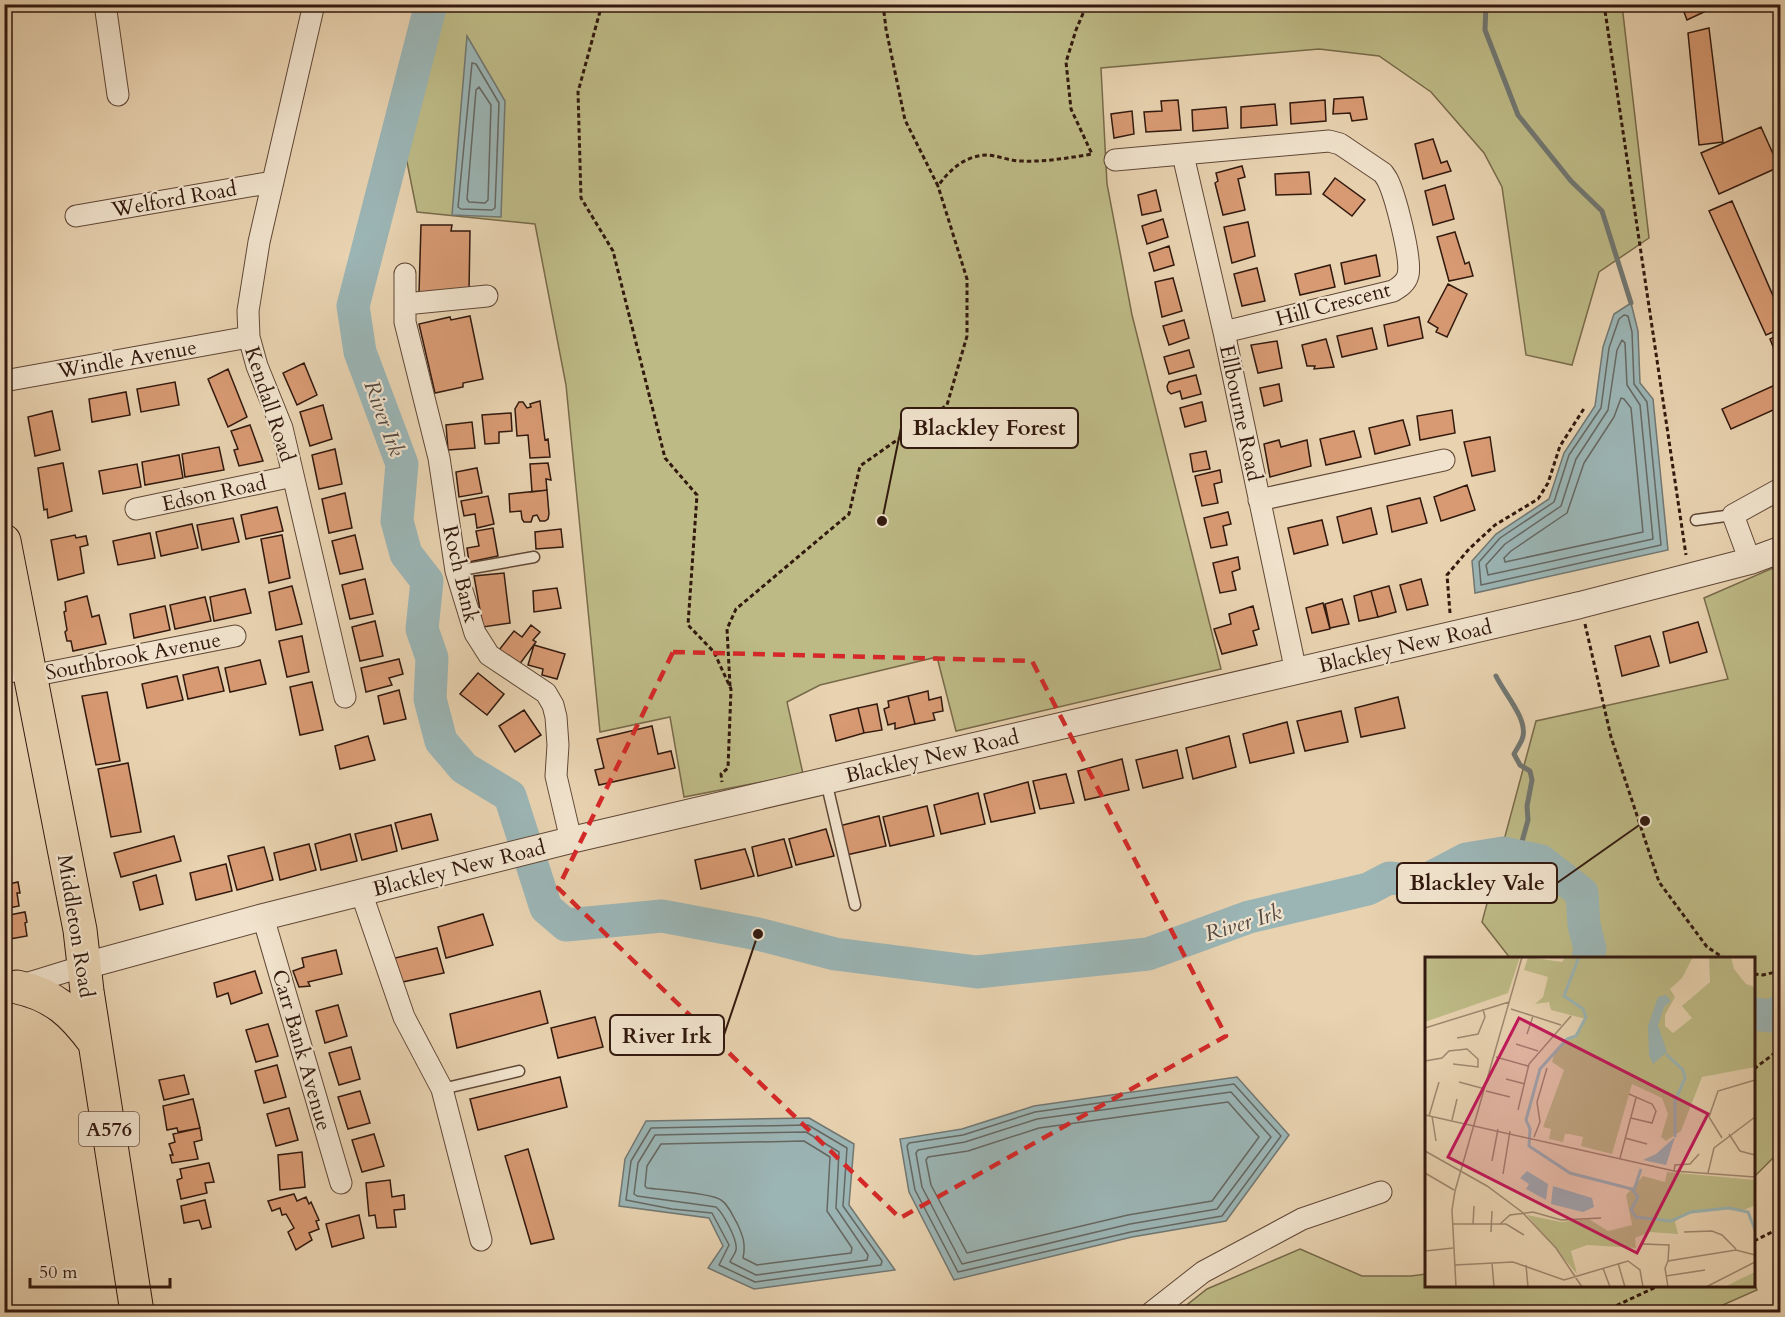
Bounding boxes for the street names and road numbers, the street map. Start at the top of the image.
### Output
street label: Welford Road [108,174,239,225]
street label: Hill Crescent [1273,275,1394,334]
street label: Windle Avenue [54,333,199,386]
street label: Ellbourne Road [1212,342,1269,484]
street label: Kendall Road [237,343,302,466]
street label: Edson Road [159,468,269,519]
street label: Roch Bank [435,523,486,626]
street label: Blackley New Road [1316,612,1495,681]
street label: Southbrook Avenue [43,625,223,688]
street label: Blackley New Road [843,722,1022,791]
street label: Blackley New Road [370,833,549,904]
street label: Middleton Road [50,852,101,1000]
street label: Carr Bank Avenue [265,966,338,1134]
road number: A576 [79,1112,139,1146]

